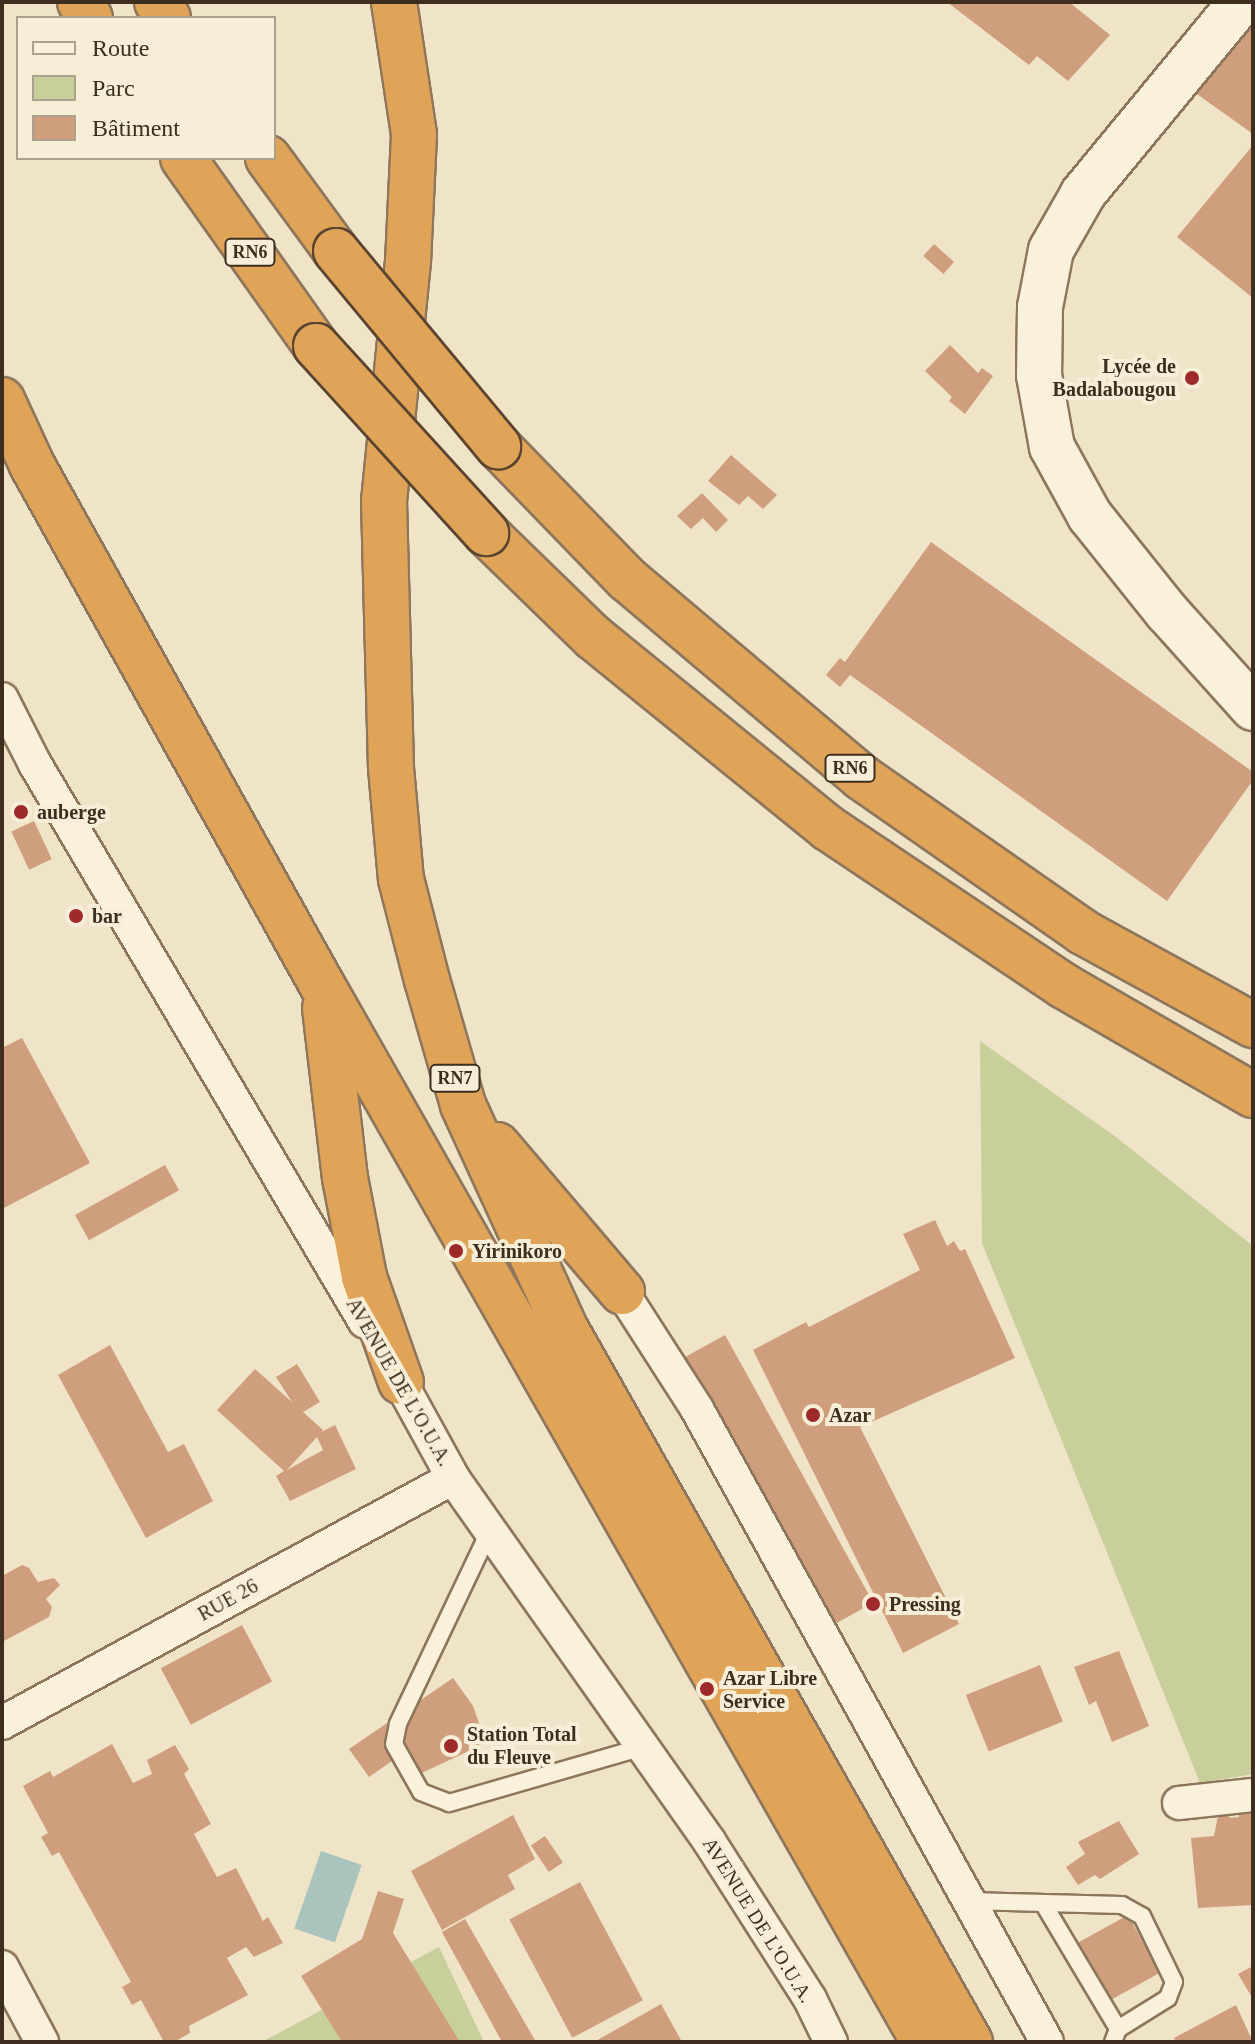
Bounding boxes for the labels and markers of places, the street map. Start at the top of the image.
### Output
place label: Lycée de Badalabougou [1053,354,1176,401]
marker: Lycée de Badalabougou [1183,369,1201,387]
place label: auberge [37,800,106,824]
marker: auberge [12,803,30,821]
place label: bar [92,904,122,928]
marker: bar [67,907,85,925]
place label: Yirinikoro [472,1239,562,1263]
marker: Yirinikoro [447,1242,465,1260]
place label: Azar [829,1403,871,1427]
marker: Azar [804,1406,822,1424]
place label: Pressing [889,1592,961,1616]
marker: Pressing [864,1595,882,1613]
place label: Azar Libre Service [723,1666,818,1713]
marker: Azar Libre Service [698,1680,716,1698]
place label: Station Total du Fleuve [467,1722,577,1769]
marker: Station Total du Fleuve [442,1737,460,1755]

